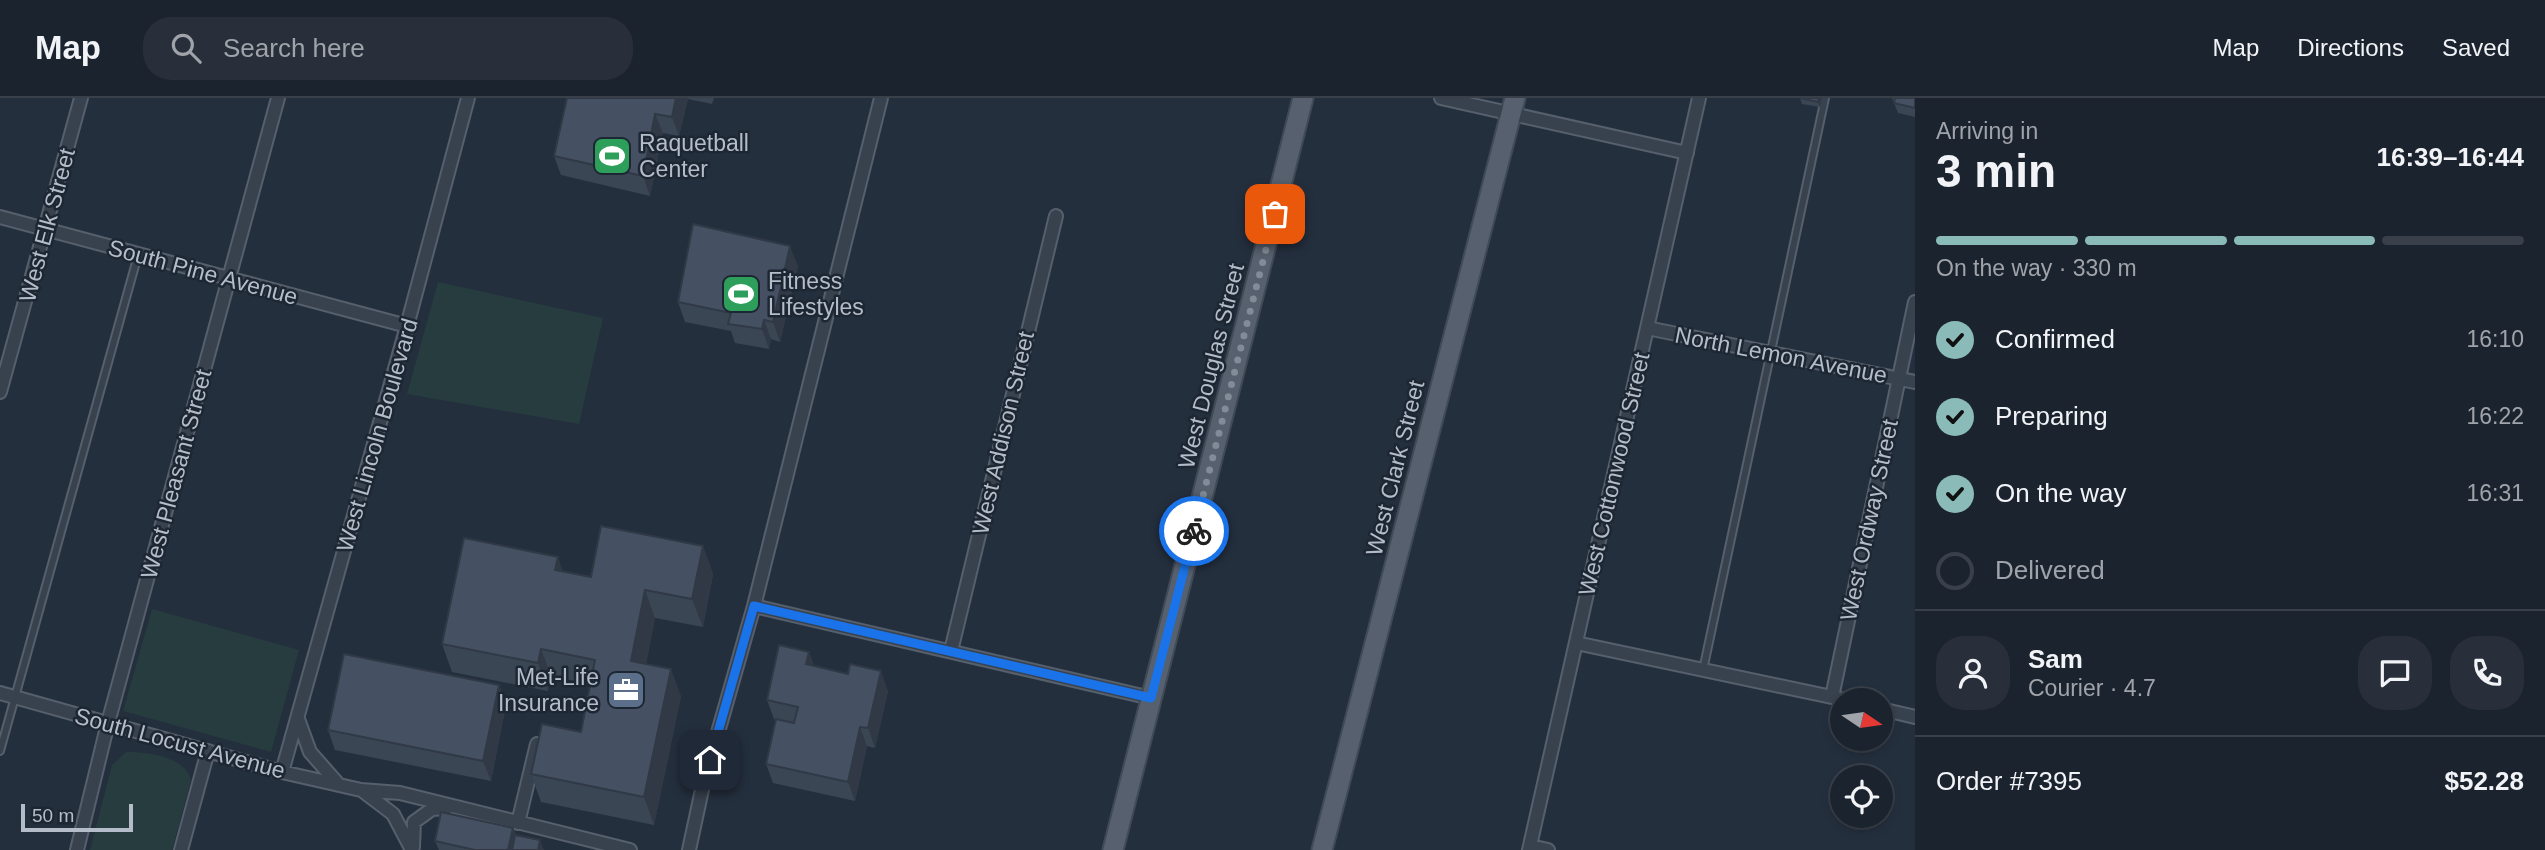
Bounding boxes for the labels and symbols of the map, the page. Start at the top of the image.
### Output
place label: Raquetball Center [639,130,749,182]
sports icon: Raquetball Center [591,135,633,177]
street label: West Elk Street [14,145,80,305]
pin [1245,184,1305,244]
street label: South Pine Avenue [105,234,301,310]
street label: West Douglas Street [1173,260,1249,471]
place label: Fitness Lifestyles [768,268,864,320]
sports icon: Fitness Lifestyles [720,273,762,315]
street label: West Lincoln Boulevard [331,315,423,555]
street label: North Lemon Avenue [1673,322,1889,388]
street label: West Addison Street [967,328,1039,537]
street label: West Cottonwood Street [1573,349,1655,598]
street label: West Pleasant Street [136,366,217,582]
street label: West Clark Street [1361,377,1430,558]
street label: West Ordway Street [1835,416,1903,623]
courier [1159,496,1229,566]
place label: Met-Life Insurance [498,664,599,716]
office icon: Met-Life Insurance [605,669,647,711]
north arrow [1830,688,1894,751]
street label: South Locust Avenue [72,702,288,784]
pin [680,730,740,790]
scale bar [21,801,133,833]

